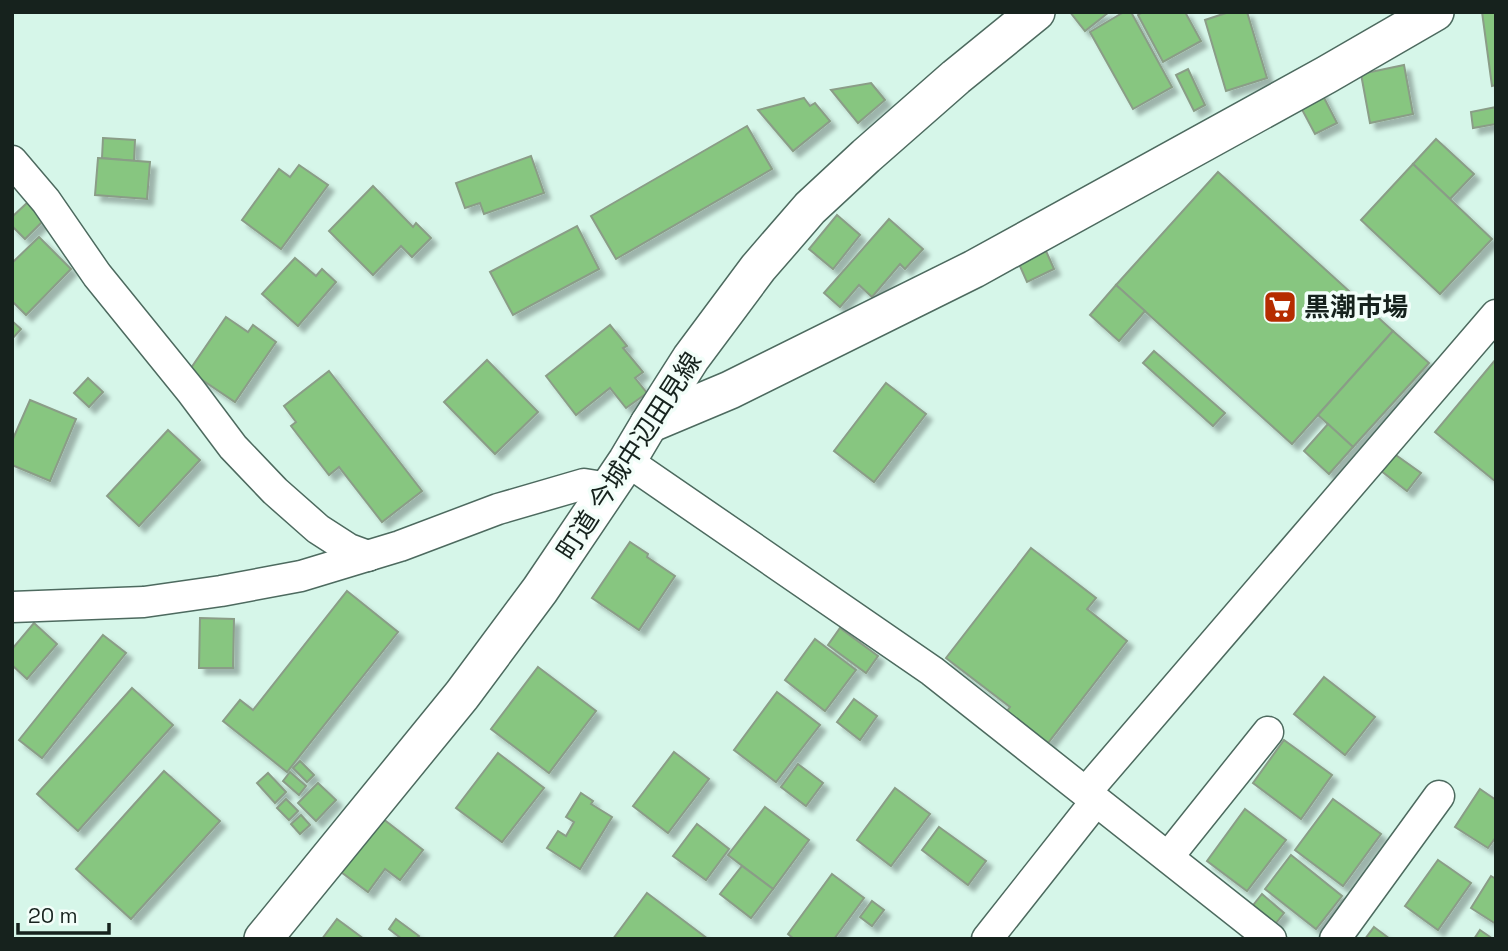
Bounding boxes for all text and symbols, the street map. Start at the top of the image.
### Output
supermarket icon: 黒潮市場 [1261,288,1299,326]
place label: 黒潮市場 [1304,290,1408,324]
street label: 町道 今城中辺田見線 [549,346,709,566]
scale bar [18,892,108,936]
text: 20 m [28,902,78,929]

